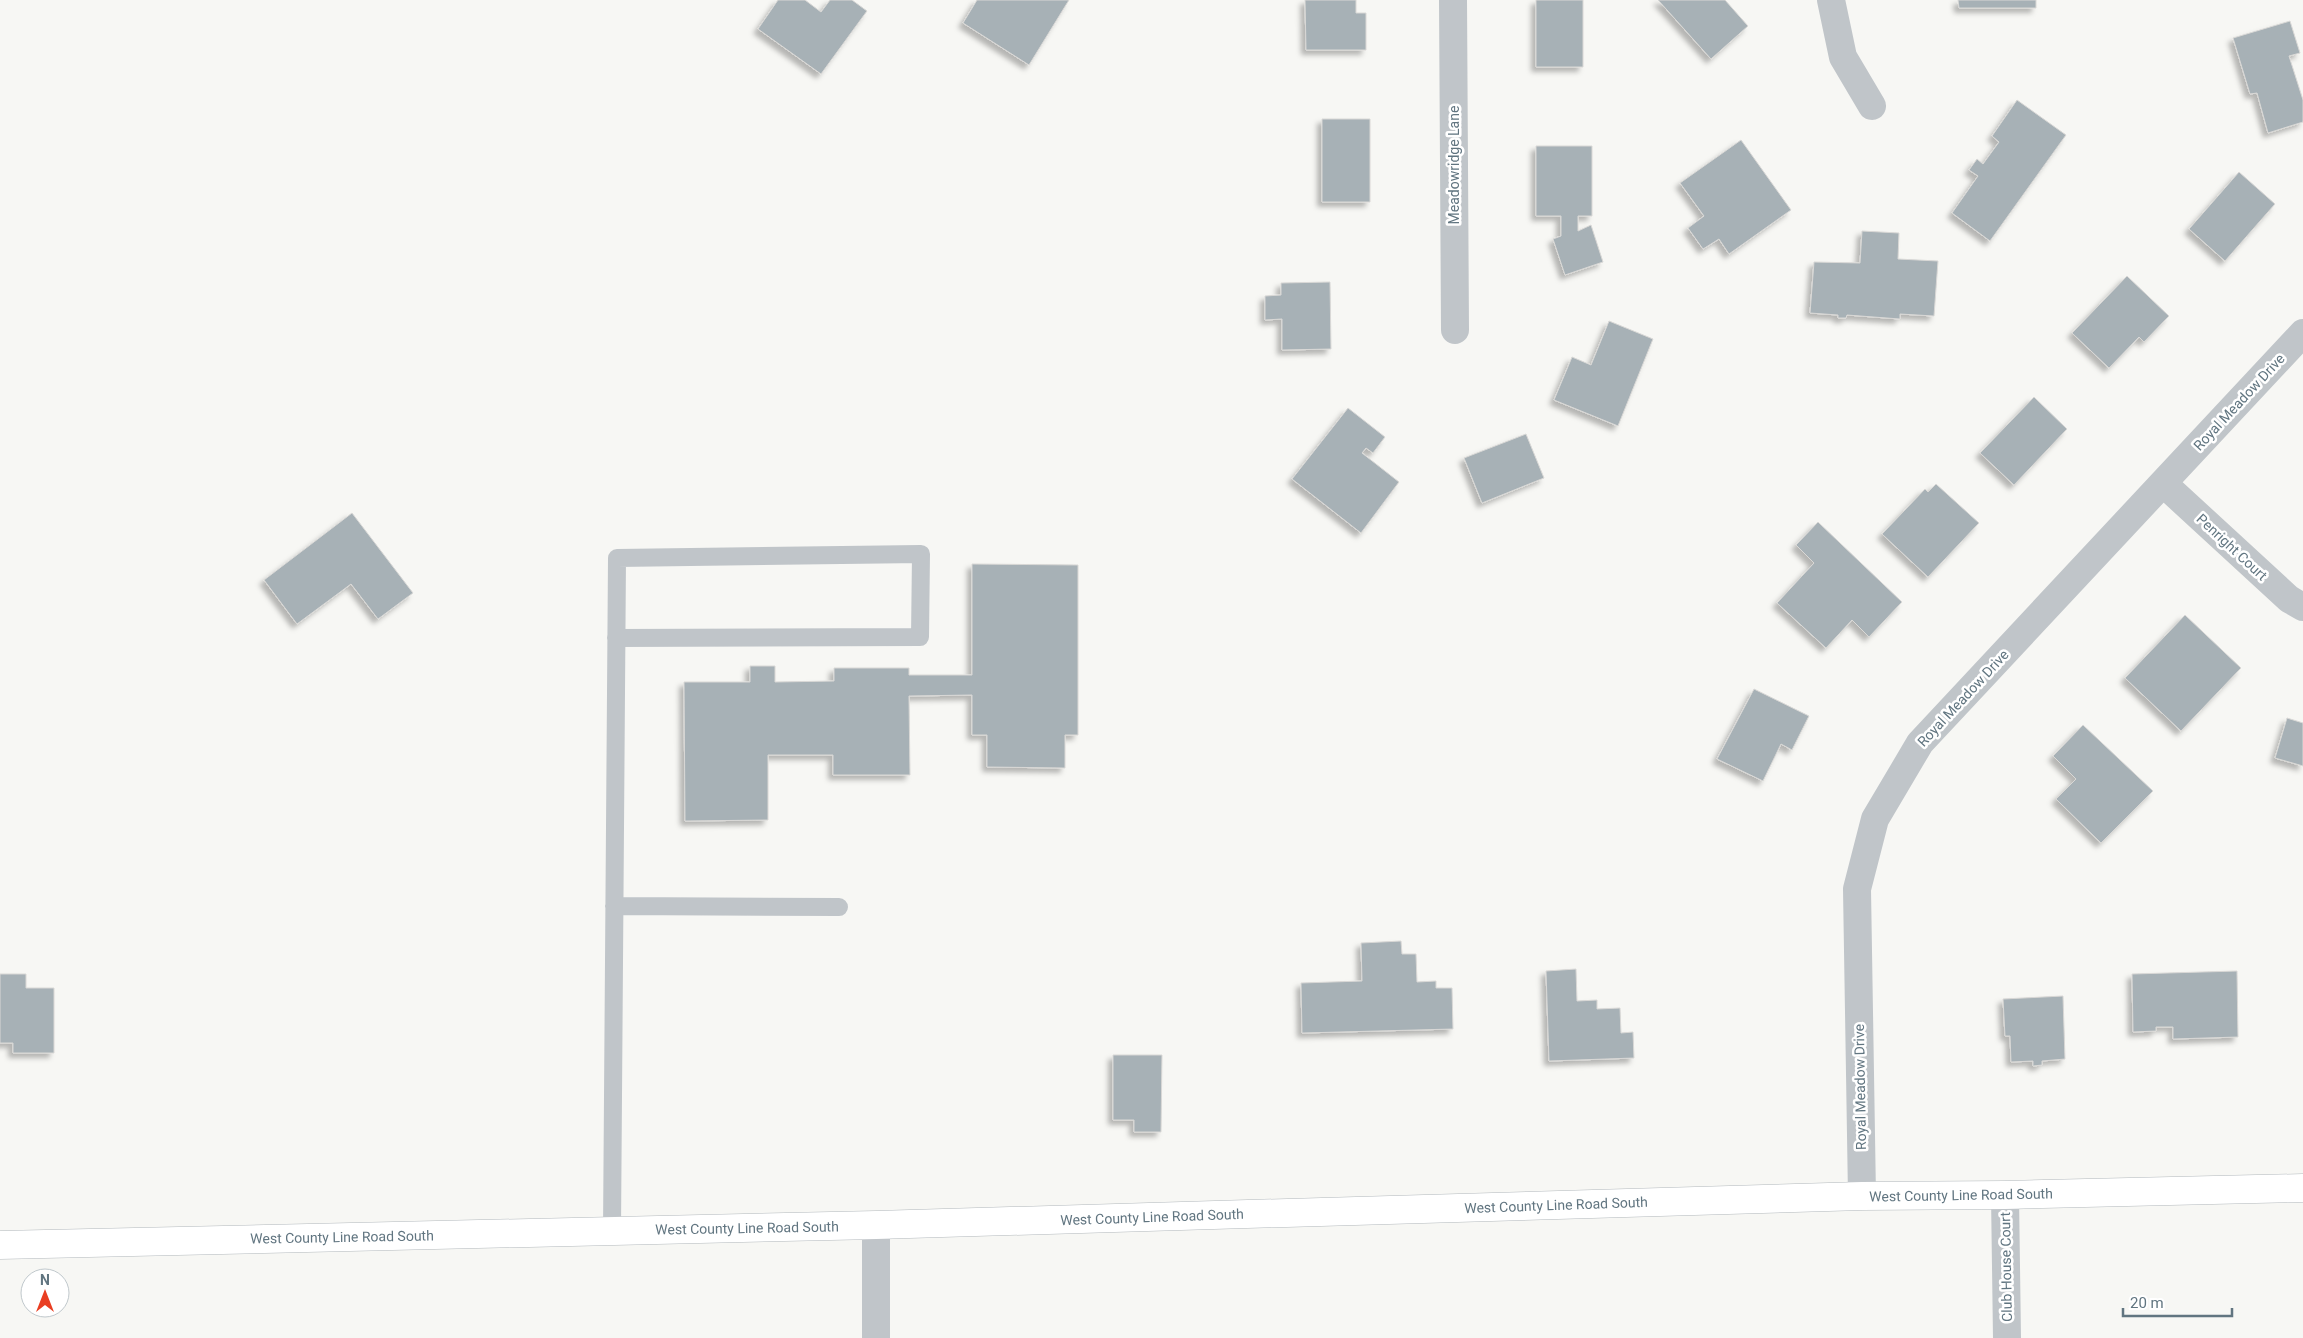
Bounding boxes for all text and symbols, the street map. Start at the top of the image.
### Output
street label: Meadowridge Lane [1446,106,1462,224]
street label: Royal Meadow Drive [2190,350,2288,454]
street label: Penright Court [2194,510,2271,584]
street label: Royal Meadow Drive [1914,646,2012,750]
street label: Royal Meadow Drive [1851,1024,1869,1150]
street label: West County Line Road South [1869,1185,2053,1205]
street label: West County Line Road South [1464,1194,1648,1216]
street label: West County Line Road South [1060,1206,1244,1228]
street label: Club House Court [1997,1212,2015,1322]
street label: West County Line Road South [655,1218,839,1238]
street label: West County Line Road South [250,1227,434,1247]
north arrow [20,1268,70,1318]
text: N [40,1272,50,1288]
scale bar [2123,1286,2232,1318]
text: 20 m [2130,1294,2164,1312]

